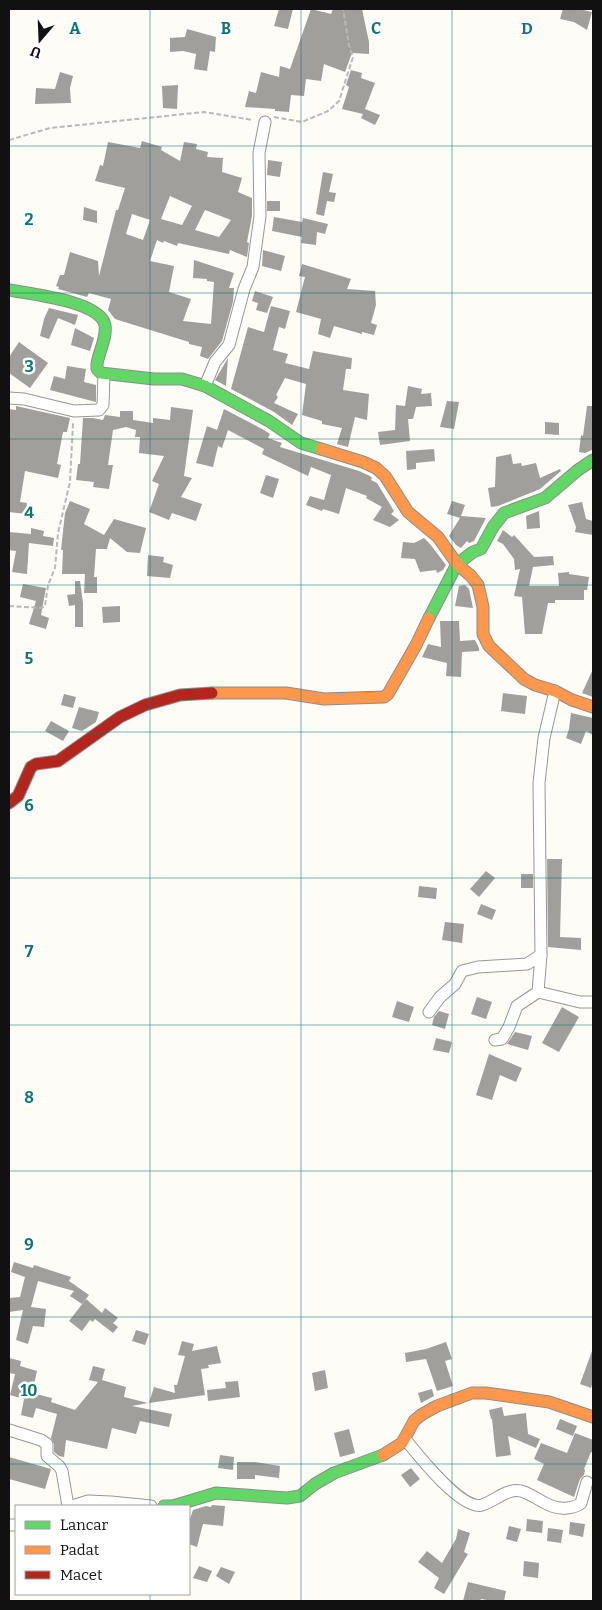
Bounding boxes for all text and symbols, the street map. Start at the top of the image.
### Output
north arrow [15,15,65,65]
text: A [69,19,81,38]
text: B [221,19,231,38]
text: C [371,19,381,38]
text: D [521,19,533,38]
text: U [28,42,44,62]
text: 2 [24,210,34,229]
text: 3 [24,357,34,376]
text: 4 [24,503,34,522]
text: 5 [25,649,34,668]
text: 6 [24,796,34,815]
text: 7 [25,942,34,961]
text: 8 [24,1088,34,1107]
text: 9 [24,1235,34,1254]
text: 10 [20,1381,38,1400]
legend [15,1505,190,1595]
text: Lancar [60,1516,108,1534]
text: Padat [60,1541,100,1559]
text: Macet [60,1566,103,1584]

